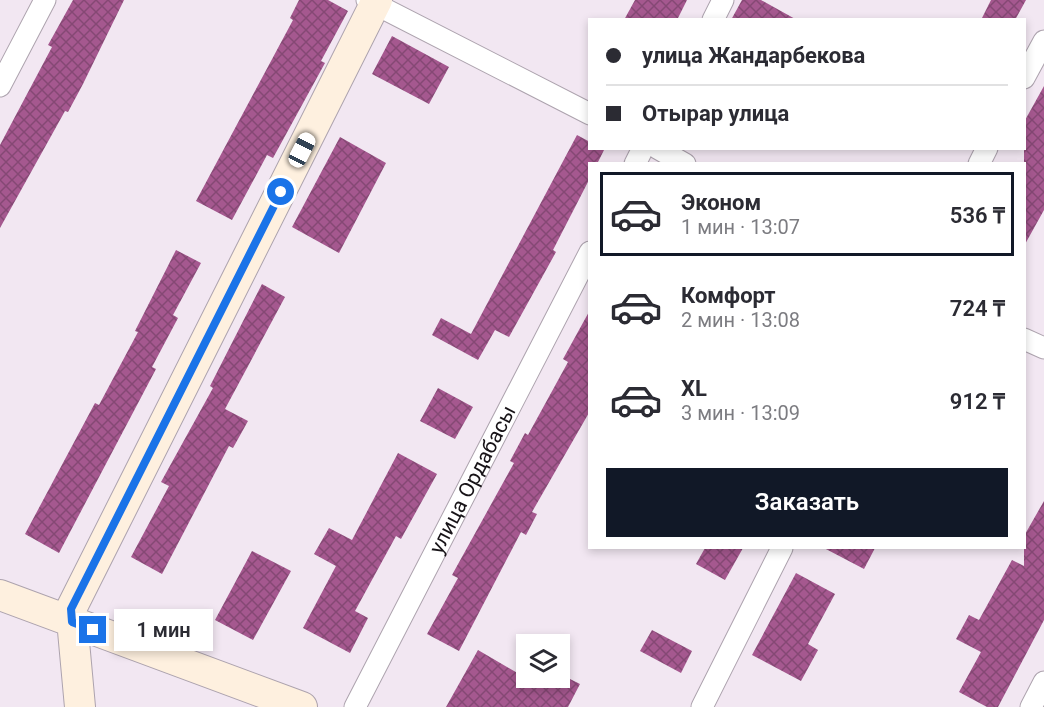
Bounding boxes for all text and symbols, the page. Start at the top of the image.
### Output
text: улица Жандарбекова [642,43,865,68]
text: Отырар улица [642,101,789,126]
car [286,130,318,170]
route start [267,178,294,205]
icon: car [609,187,663,241]
text: Эконом [681,190,761,215]
text: 536 ₸ [950,203,1005,228]
text: 1 мин · 13:07 [681,215,800,239]
icon: car [609,280,663,334]
text: Комфорт [681,283,776,308]
text: 724 ₸ [950,296,1005,321]
text: 2 мин · 13:08 [681,308,800,332]
icon: car [609,373,663,427]
text: XL [681,376,707,401]
text: 912 ₸ [950,389,1005,414]
street label: улица Ордабасы [424,401,521,558]
text: 3 мин · 13:09 [681,401,800,425]
button: Заказать [606,468,1008,537]
callout: 1 мин [114,609,213,651]
route end [79,616,106,643]
text: 1 мин [136,618,191,642]
map controls [516,634,570,688]
button: layers [516,634,570,688]

